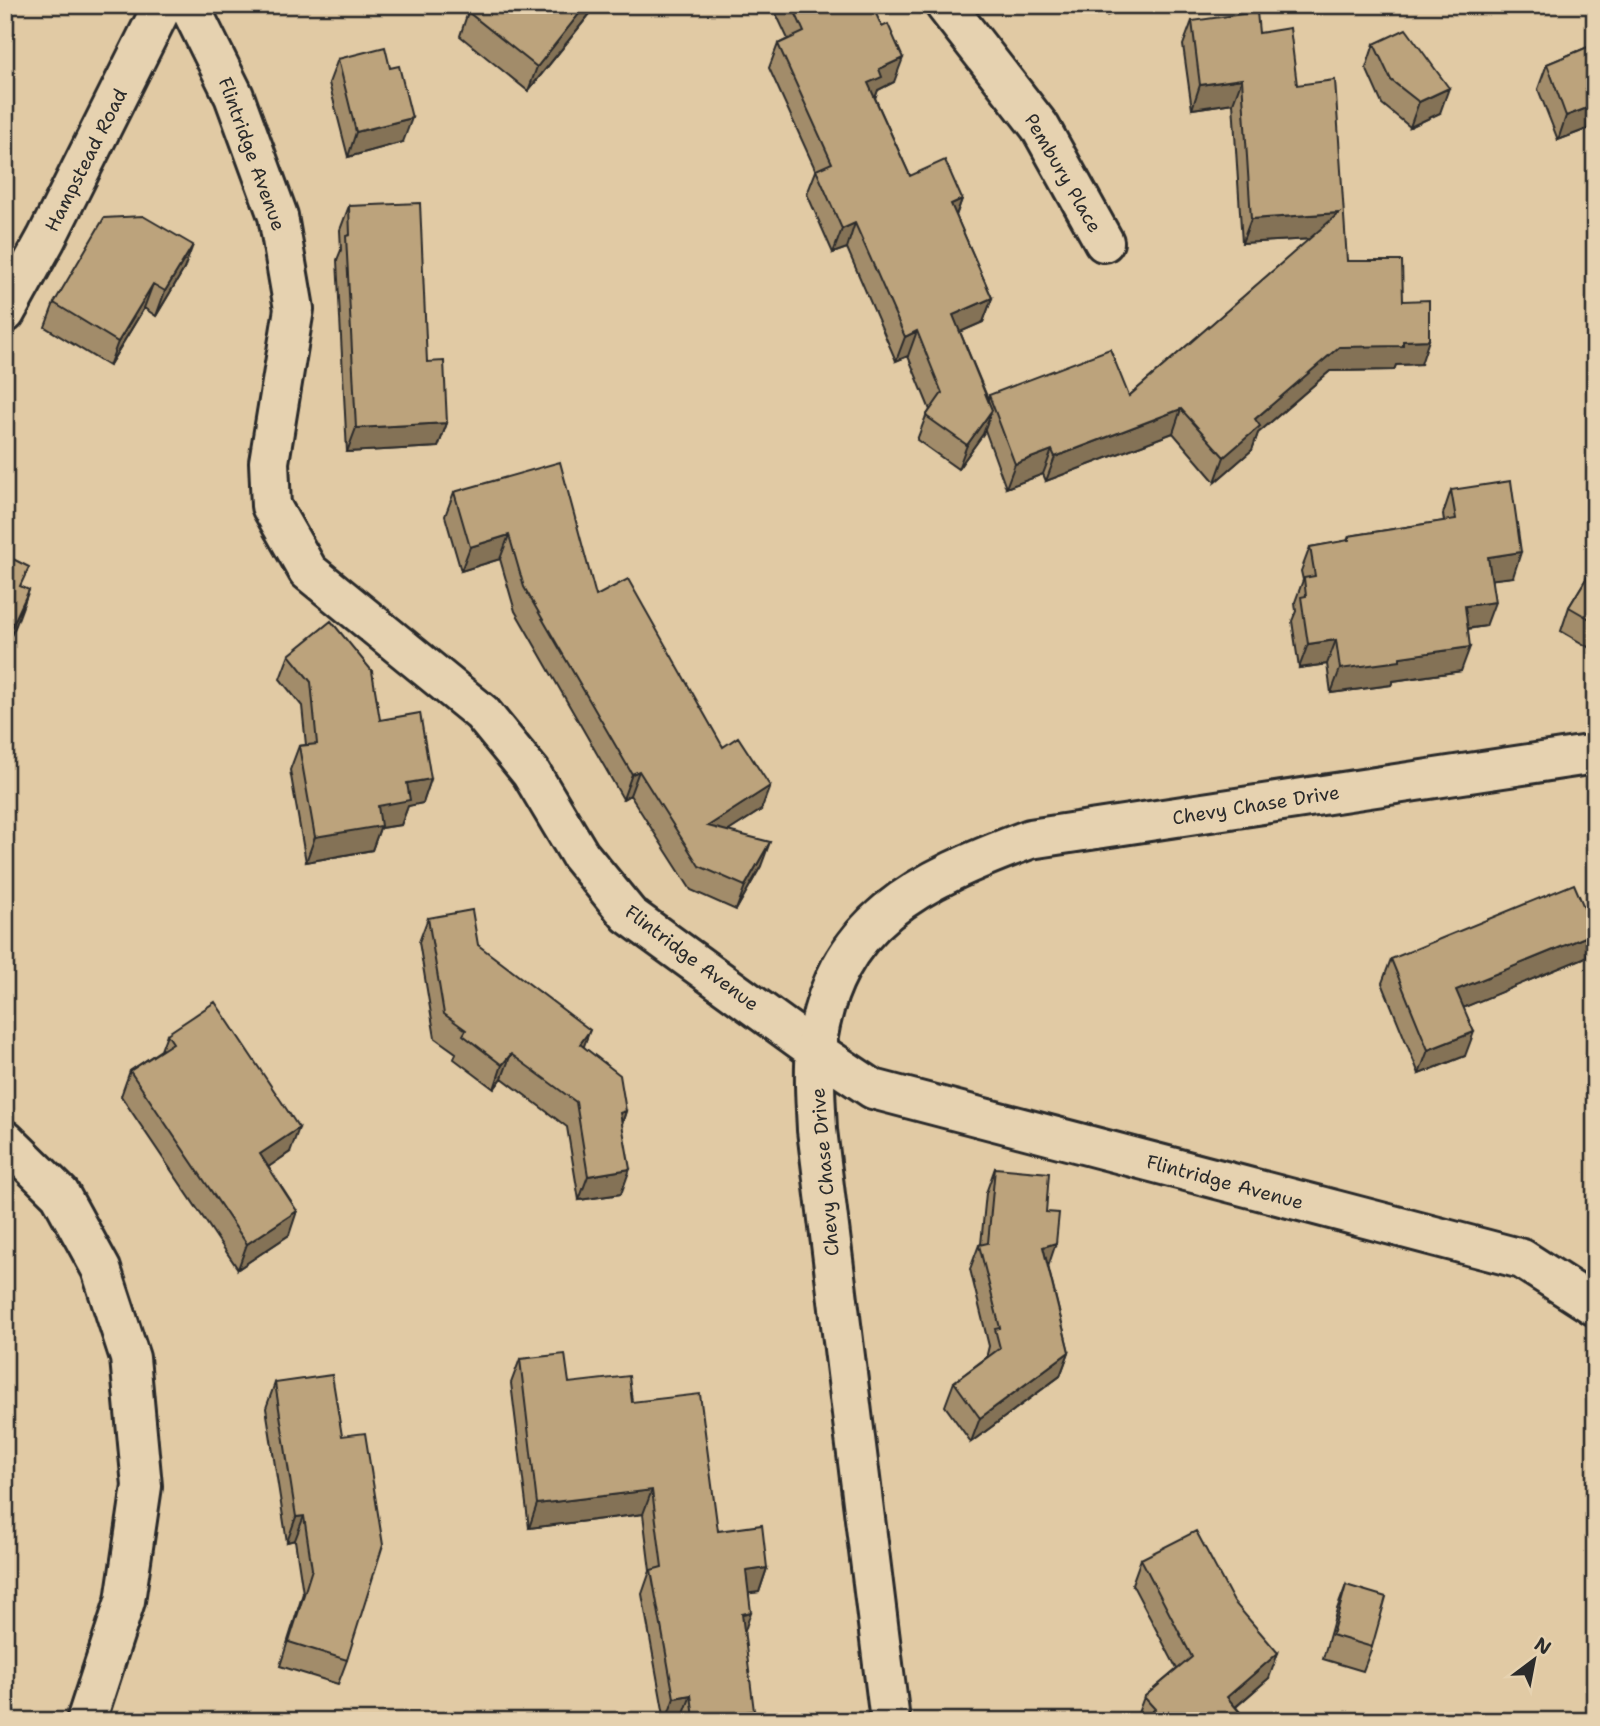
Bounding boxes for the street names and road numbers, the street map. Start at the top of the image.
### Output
street label: Flintridge Avenue [213,74,291,234]
street label: Hampstead Road [39,84,133,236]
street label: Pembury Place [1019,109,1107,237]
street label: Chevy Chase Drive [1171,779,1341,831]
street label: Flintridge Avenue [620,899,764,1017]
street label: Chevy Chase Drive [805,1087,845,1257]
street label: Flintridge Avenue [1144,1149,1306,1215]

